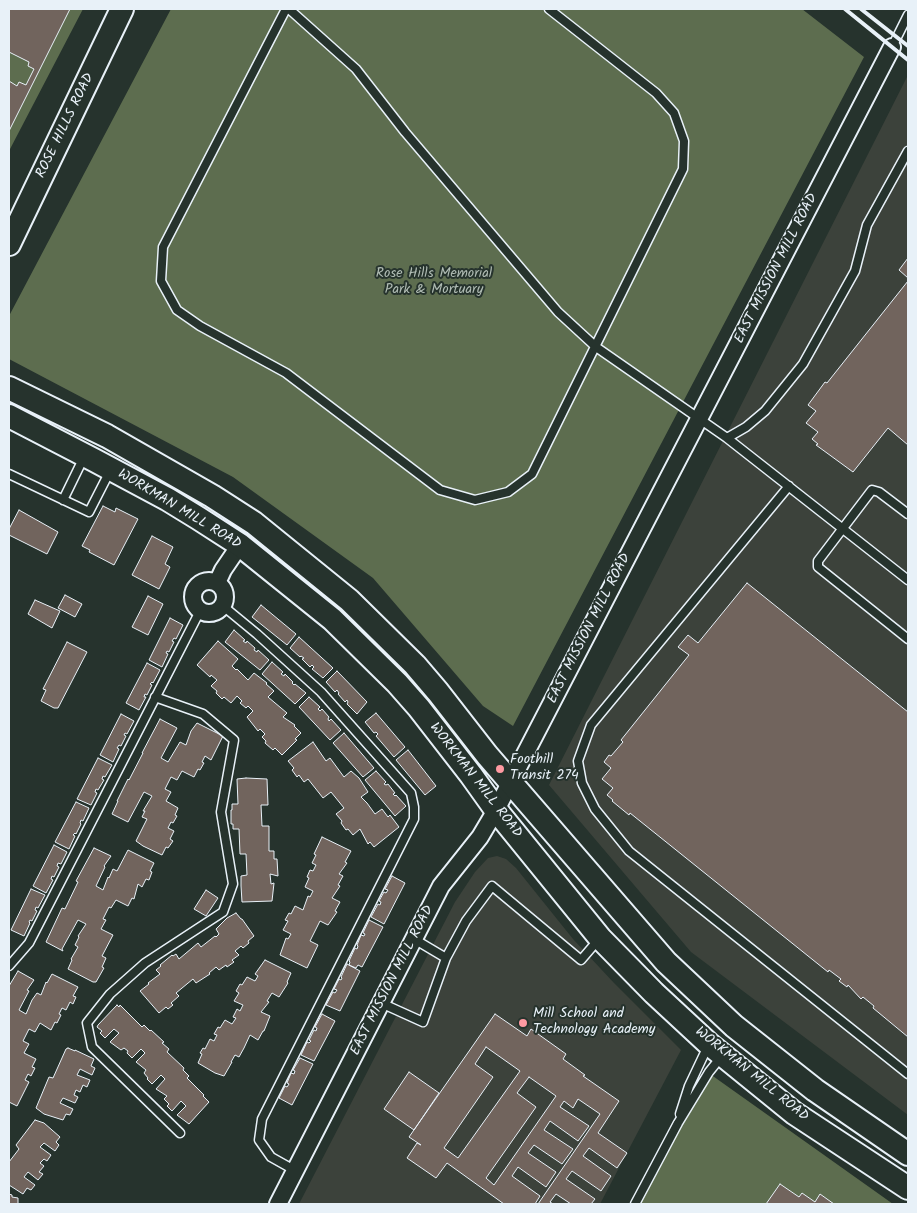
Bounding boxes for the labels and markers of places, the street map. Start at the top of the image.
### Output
place label: Foothill Transit 274 [510,753,579,786]
marker: Foothill Transit 274 [494,763,506,775]
place label: Mill School and Technology Academy [533,1007,655,1040]
marker: Mill School and Technology Academy [517,1017,529,1029]

